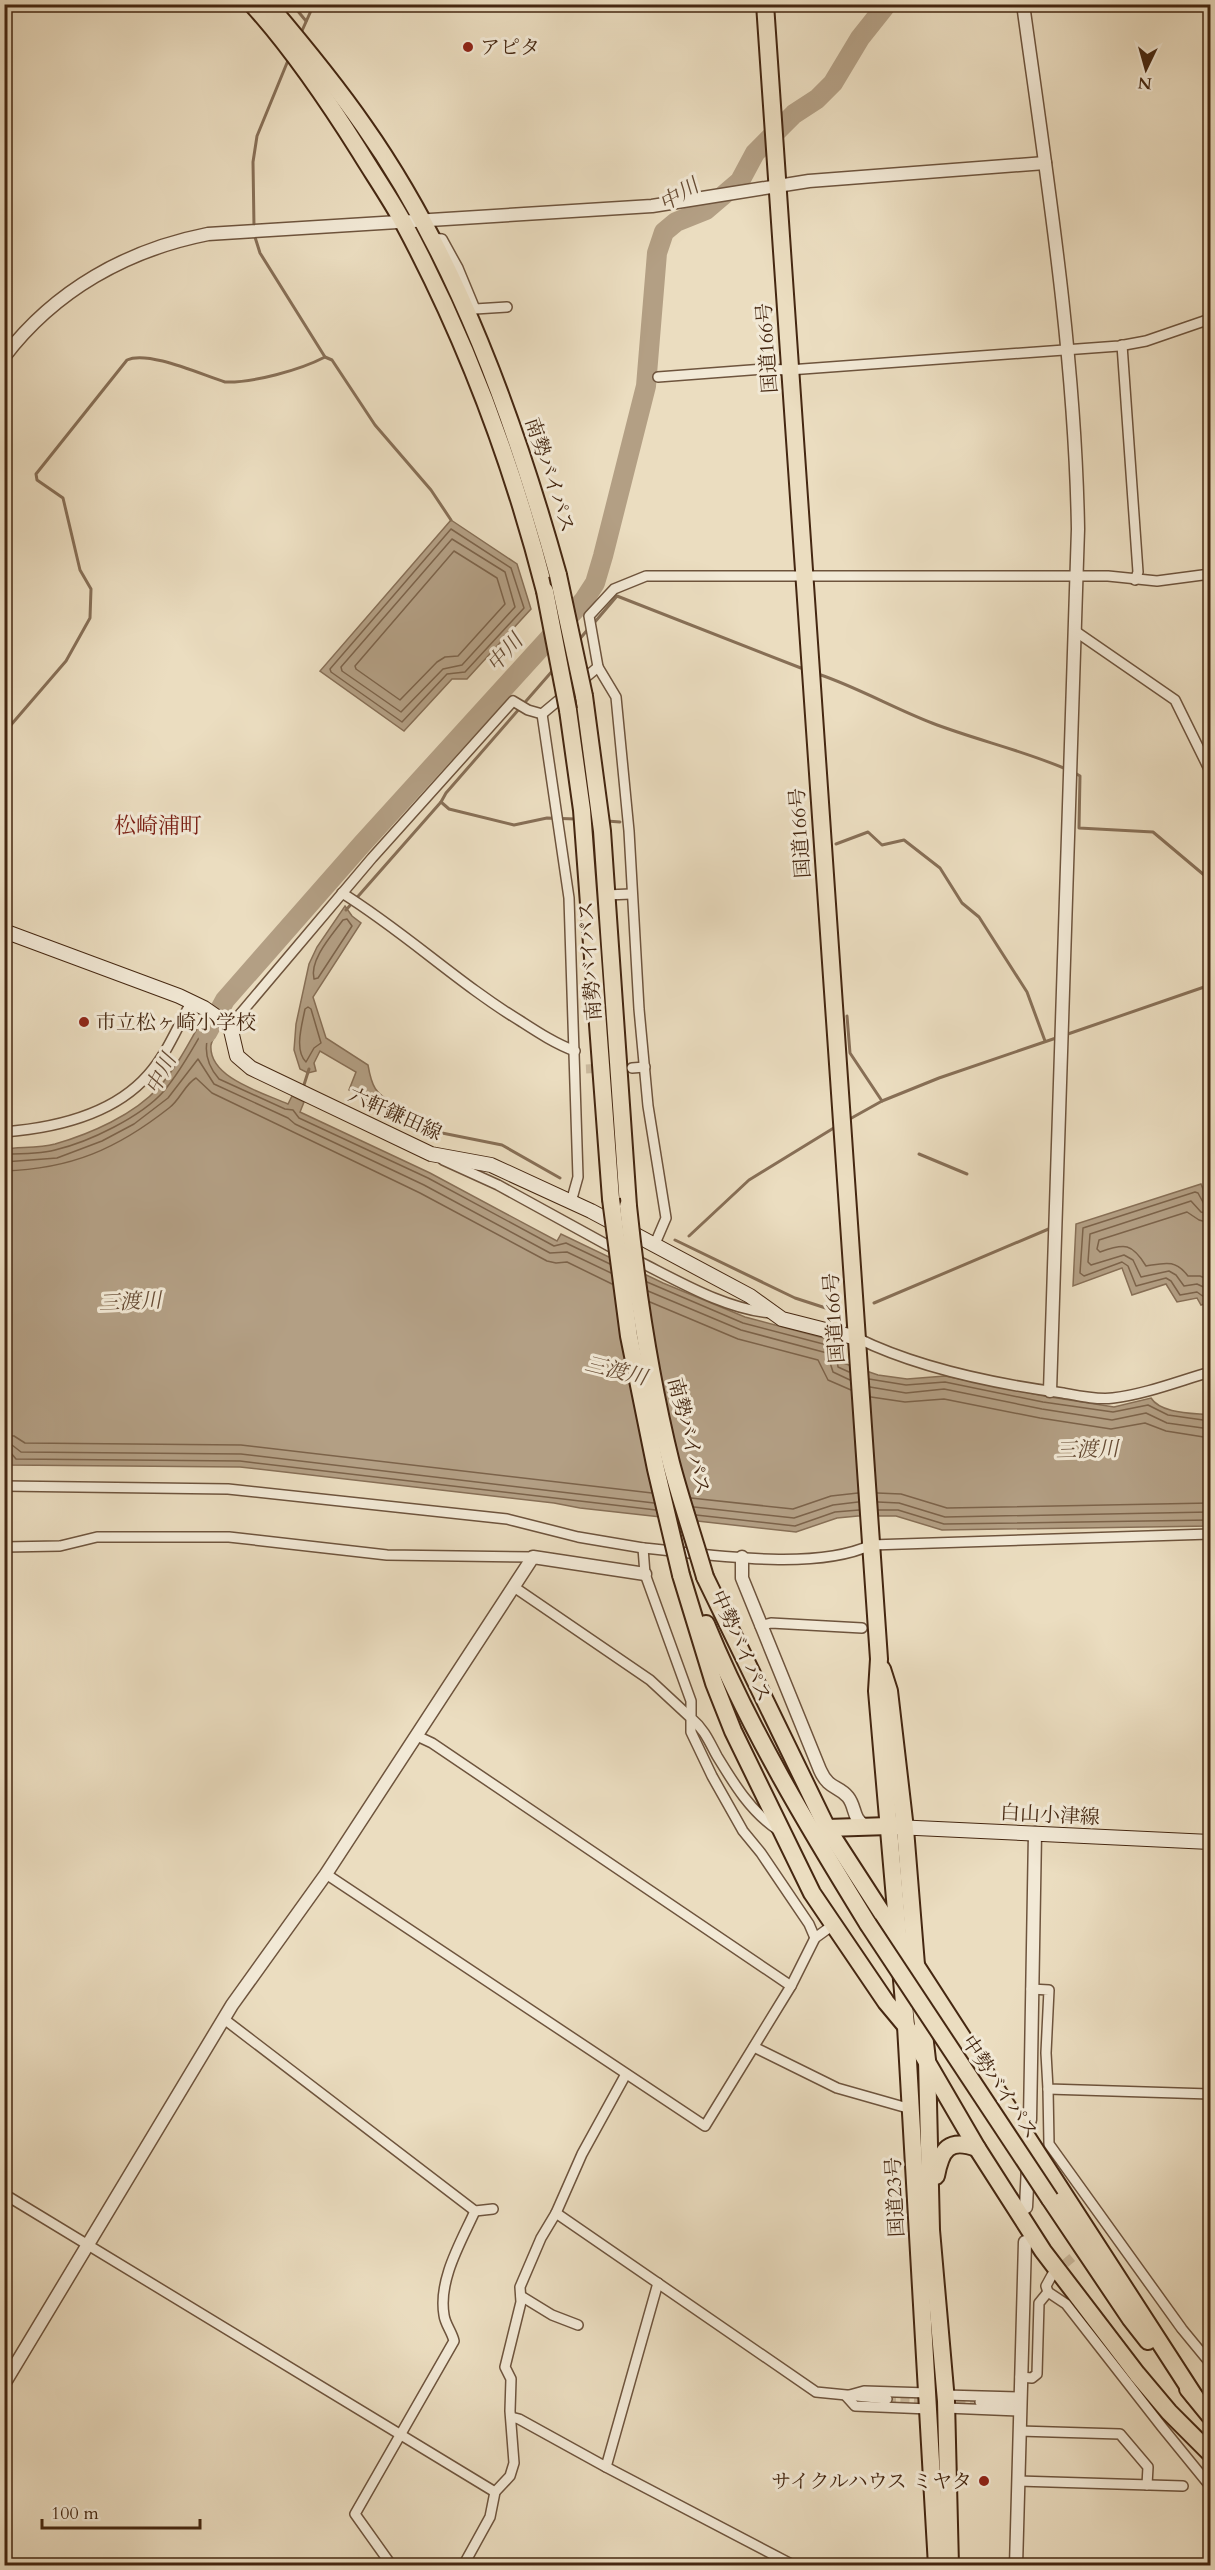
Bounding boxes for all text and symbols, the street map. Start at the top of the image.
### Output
place label: アピタ [480,34,540,61]
north arrow [1116,39,1176,99]
marker: アピタ [461,40,475,54]
text: N [1137,71,1153,95]
water label: 中川 [654,171,706,218]
street label: 国道166号 [750,302,784,394]
street label: 南勢バイパス [519,414,581,536]
water label: 中川 [480,626,531,678]
street label: 国道166号 [783,787,817,879]
district label: 松崎浦町 [114,811,202,841]
street label: 南勢バイパス [572,900,608,1022]
place label: 市立松ヶ崎小学校 [96,1009,256,1036]
marker: 市立松ヶ崎小学校 [77,1015,91,1029]
water label: 中川 [139,1047,184,1099]
street label: 六軒鎌田線 [344,1081,446,1147]
street label: 国道166号 [817,1272,851,1364]
water label: 三渡川 [98,1286,164,1318]
water label: 三渡川 [582,1349,652,1393]
street label: 南勢バイパス [661,1375,717,1497]
water label: 三渡川 [1055,1434,1121,1466]
street label: 中勢バイパス [704,1586,778,1706]
street label: 白山小津線 [999,1799,1101,1831]
street label: 中勢バイパス [955,2030,1045,2144]
street label: 国道23号 [879,2156,911,2238]
place label: サイクルハウス ミヤタ [771,2468,972,2495]
marker: サイクルハウス ミヤタ [977,2474,991,2488]
scale bar [42,2492,200,2530]
text: 100 m [51,2501,99,2526]

